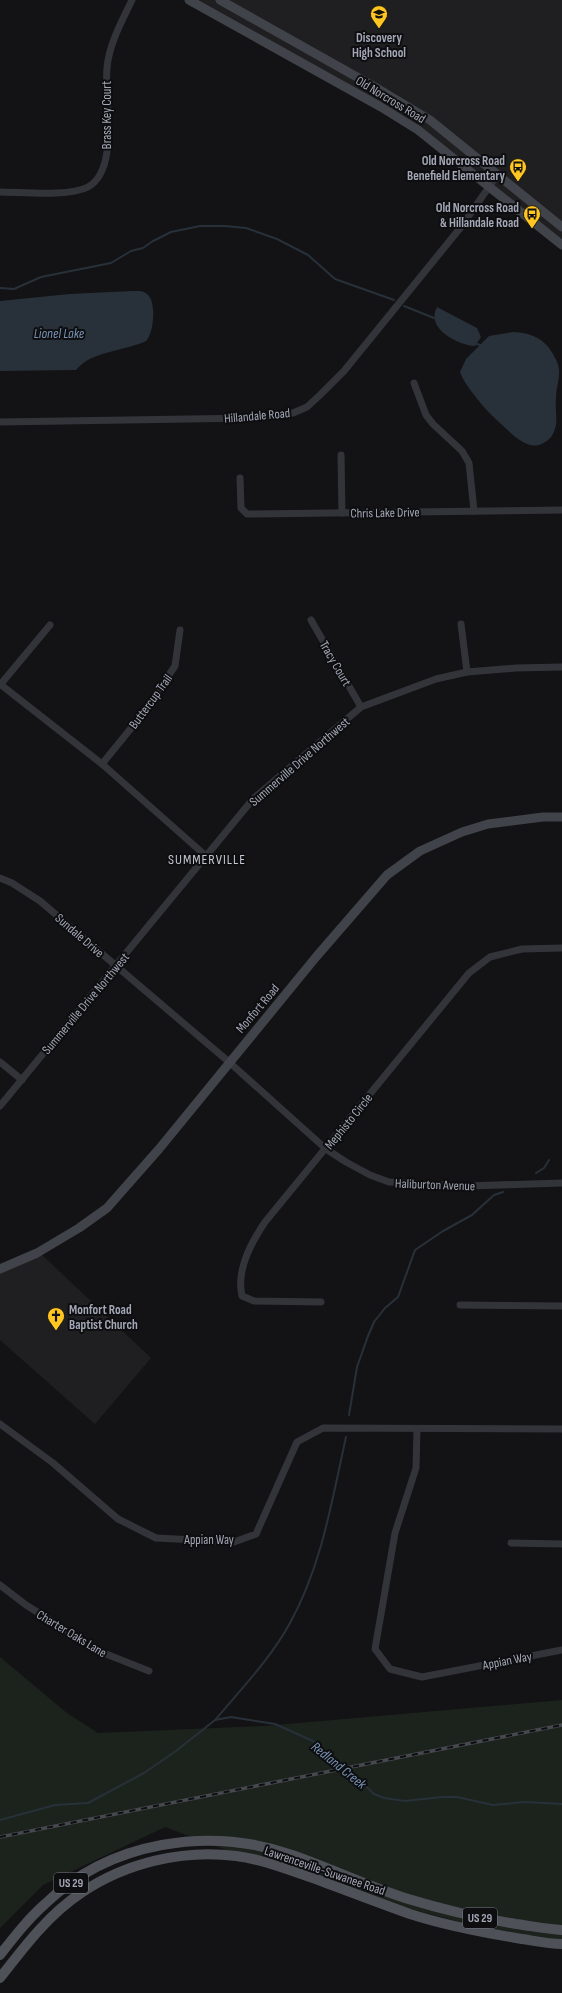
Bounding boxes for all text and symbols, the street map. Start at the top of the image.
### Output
school or university icon: Discovery High School [369,4,389,29]
place label: Discovery High School [352,30,406,61]
street label: Old Norcross Road [353,73,428,127]
street label: Brass Key Court [99,81,115,149]
place label: Old Norcross Road Benefield Elementary [407,153,506,184]
bus stop icon: Old Norcross Road Benefield Elementary [508,157,528,182]
place label: Old Norcross Road & Hillandale Road [436,200,519,231]
bus stop icon: Old Norcross Road & Hillandale Road [522,204,542,229]
water label: Lionel Lake [34,325,85,342]
street label: Hillandale Road [223,405,291,427]
street label: Chris Lake Drive [350,504,420,522]
street label: Tracy Court [316,638,355,689]
street label: Buttercup Trail [126,671,176,732]
street label: Summerville Drive Northwest [246,714,353,810]
district label: SUMMERVILLE [168,851,246,868]
street label: Sundale Drive [52,910,107,961]
street label: Summerville Drive Northwest [39,950,133,1058]
street label: Monfort Road [233,981,283,1036]
street label: Mephisto Circle [321,1090,376,1153]
street label: Haliburton Avenue [395,1176,475,1194]
place label: Monfort Road Baptist Church [69,1302,138,1333]
church icon: Monfort Road Baptist Church [46,1306,66,1331]
street label: Appian Way [183,1532,234,1548]
street label: Charter Oaks Lane [33,1607,109,1661]
street label: Appian Way [480,1648,533,1674]
water label: Redland Creek [308,1738,370,1793]
street label: Lawrenceville-Suwanee Road [262,1843,387,1899]
road number: US 29 [54,1873,88,1893]
road number: US 29 [463,1908,497,1928]

